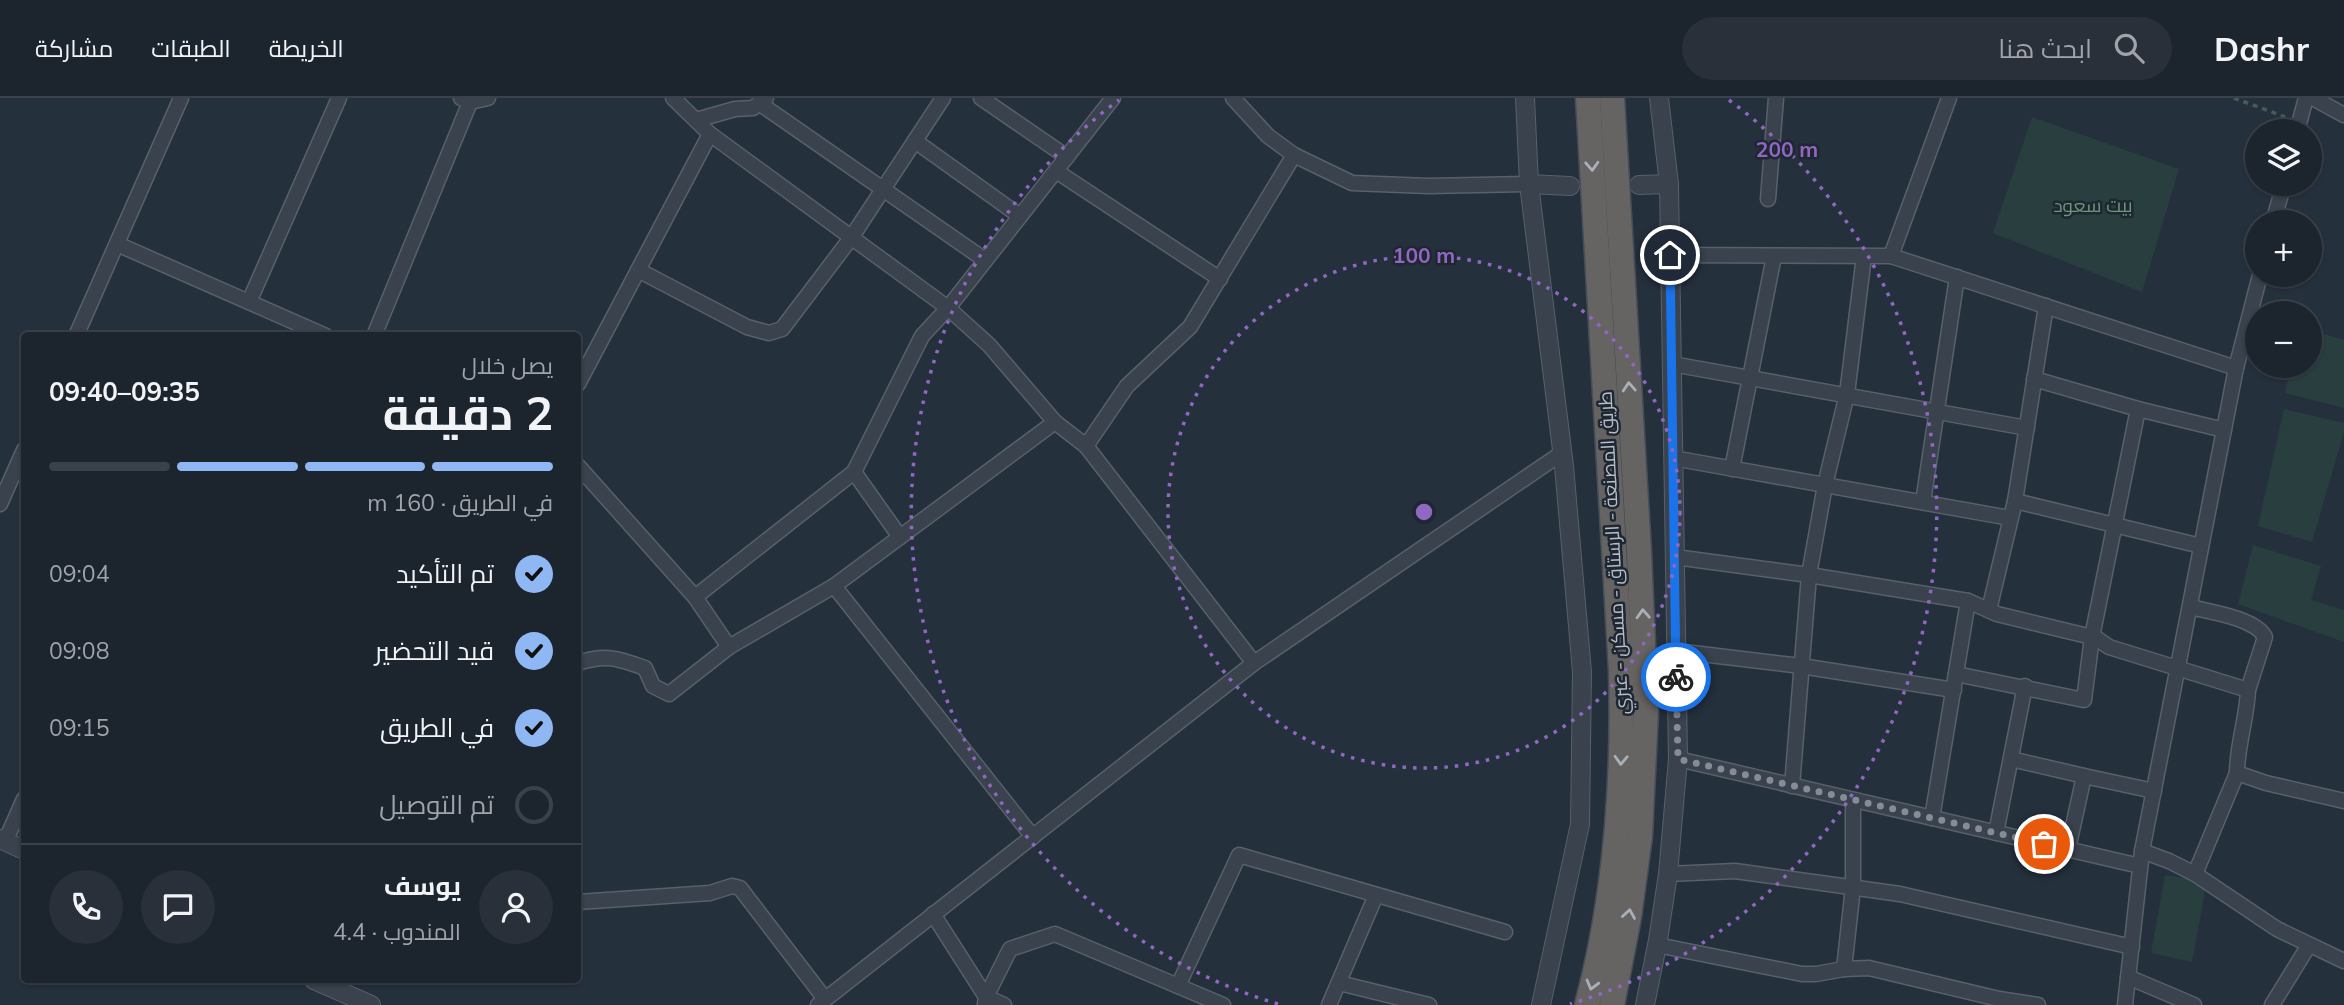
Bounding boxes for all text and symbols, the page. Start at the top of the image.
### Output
search box [1682,17,2172,80]
text: Dashr [2214,28,2309,69]
icon: search [2110,29,2148,67]
text: ابحث هنا [1998,32,2092,65]
text: مشاركة [35,33,113,63]
text: الطبقات [151,33,231,63]
text: الخريطة [269,33,344,63]
map controls [2245,119,2322,378]
button: layers [2245,119,2322,196]
text: 200 m [1756,136,1818,162]
one-way arrow [1585,161,1600,172]
park label: بيت سعود [2053,193,2133,217]
button: + [2245,210,2322,287]
pin [1640,225,1700,285]
icon: home [1651,236,1689,274]
text: 100 m [1393,242,1455,268]
button: − [2245,301,2322,378]
text: يصل خلال [462,351,553,380]
text: 09:35–09:40 [49,375,200,408]
one-way arrow [1622,381,1637,392]
text: 2 دقيقة [383,384,553,442]
street label: طريق المصنعة - الرستاق - مسكن - عبري [1593,391,1636,715]
text: في الطريق · 160 m [367,488,553,517]
centre of rings [1412,500,1436,524]
icon: check [515,555,553,593]
text: تم التأكيد [396,557,494,590]
text: 09:04 [49,559,109,588]
one-way arrow [1635,608,1650,619]
icon: check [515,632,553,670]
text: قيد التحضير [375,634,494,667]
text: 09:08 [49,636,109,665]
courier [1641,642,1711,712]
icon: bike [1657,658,1695,696]
icon: check [515,709,553,747]
text: في الطريق [380,711,494,744]
text: 09:15 [49,713,109,742]
one-way arrow [1614,755,1629,766]
text: تم التوصيل [379,788,494,821]
pin [2014,814,2074,874]
icon: bag [2025,825,2063,863]
text: يوسف [384,869,461,902]
button: phone [49,870,123,944]
button: chat [141,870,215,944]
button: person [479,870,553,944]
one-way arrow [1622,908,1637,920]
text: المندوب · 4.4 [333,917,461,946]
one-way arrow [1586,979,1600,991]

